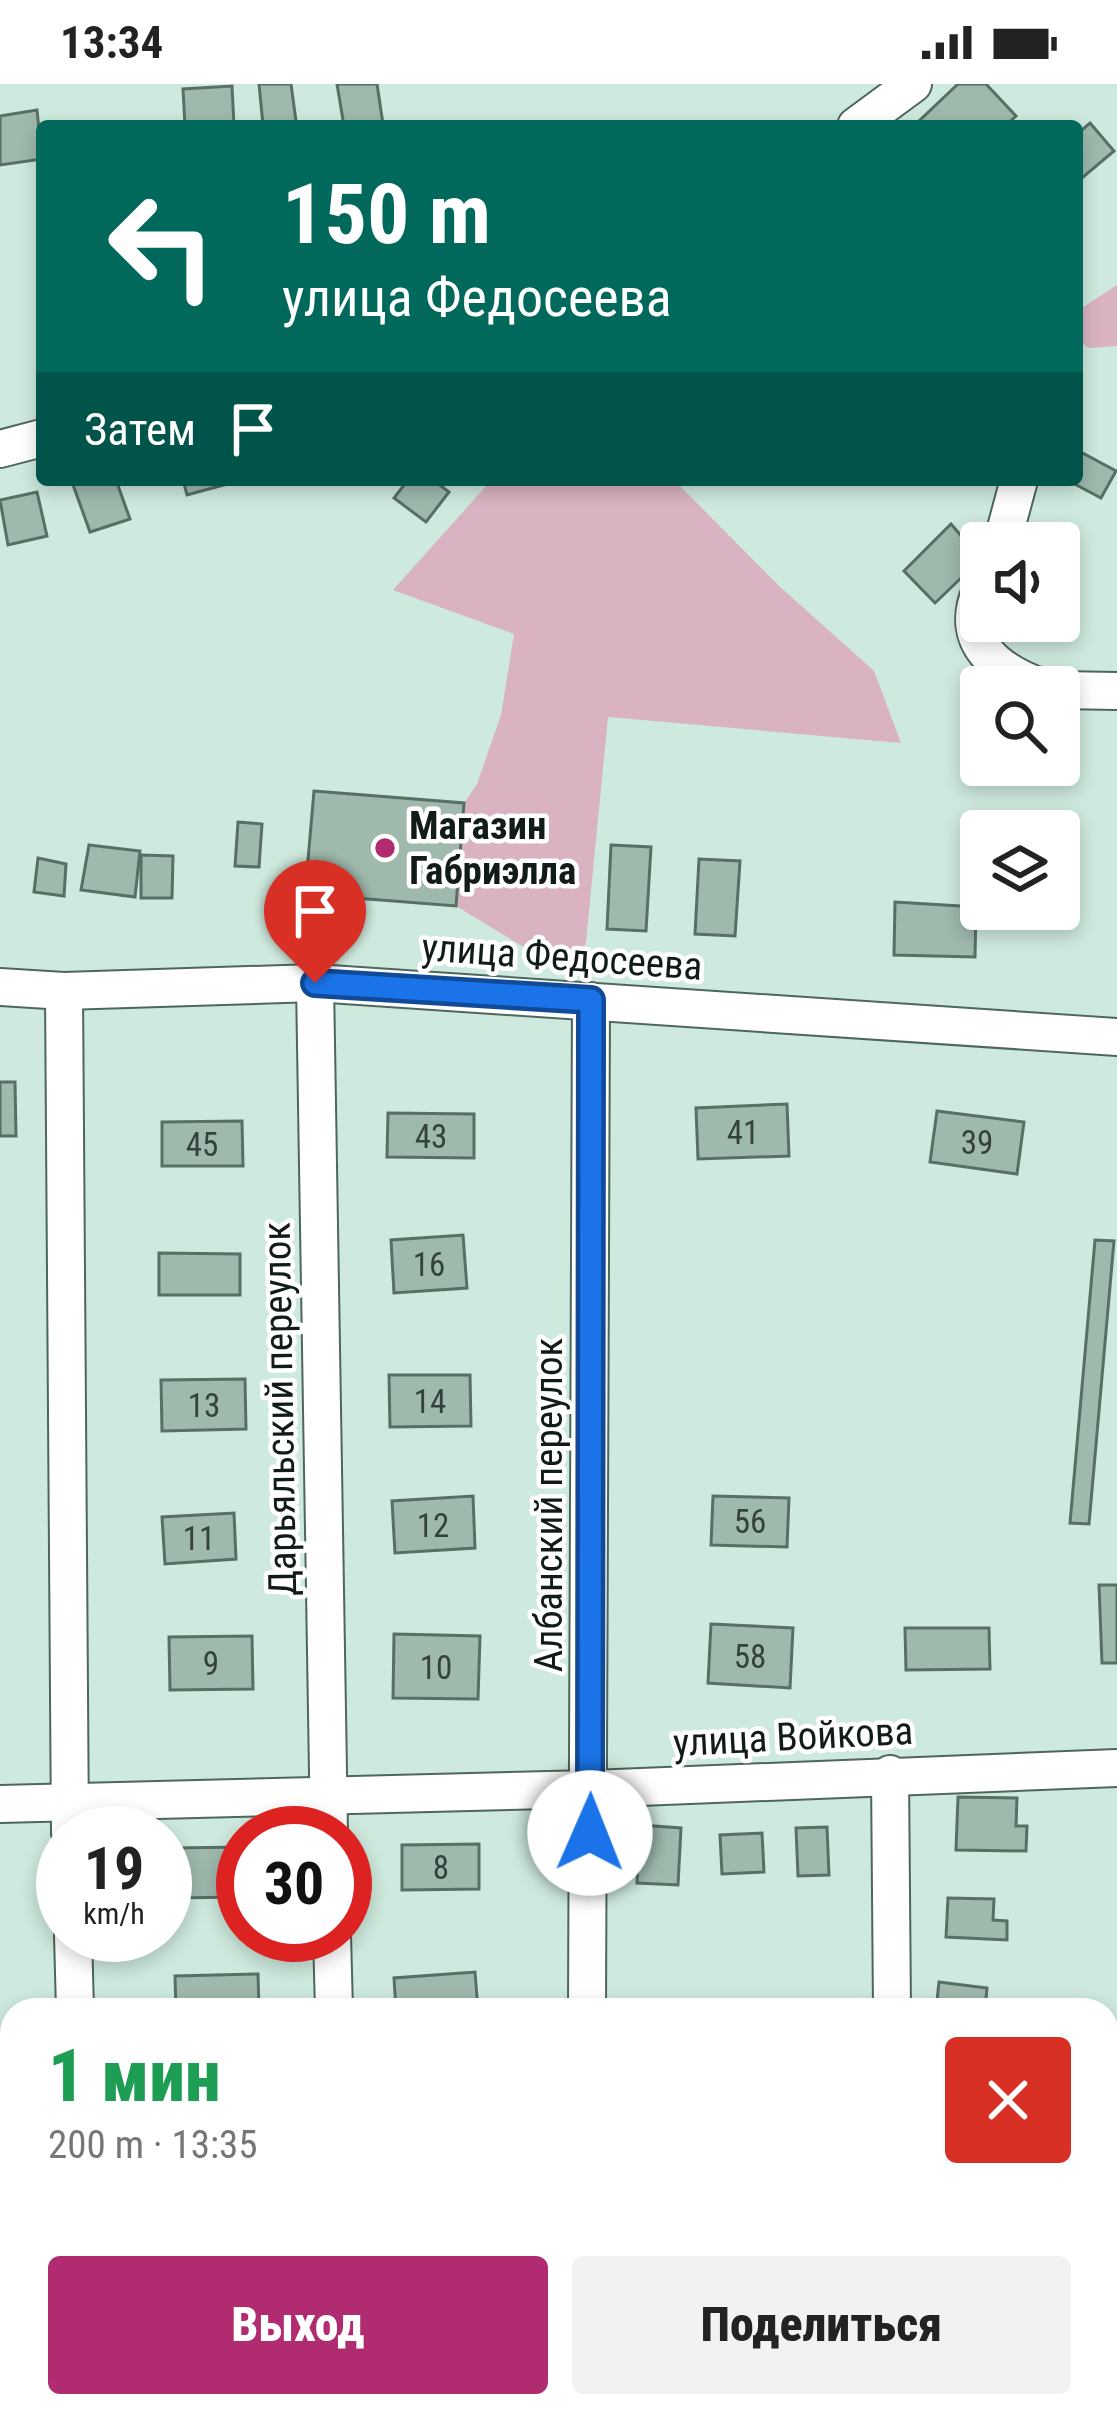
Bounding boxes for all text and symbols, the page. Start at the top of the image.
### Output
text: 13:34 [60,16,163,69]
text: 150 m [282,165,491,264]
icon: left [84,168,240,324]
text: улица Федосеева [282,266,672,329]
icon: arrive [220,396,286,462]
text: Затем [84,403,196,456]
map controls [960,522,1080,930]
button: sound [960,522,1080,642]
button: search [960,666,1080,786]
place label: Магазин Габриэлла [409,803,576,894]
button: layers [960,810,1080,930]
marker: Магазин Габриэлла [372,835,398,861]
pin [264,860,366,983]
icon: arrive [282,878,348,944]
street label: улица Федосеева [420,924,704,990]
house number: 41 [727,1113,759,1152]
house number: 43 [415,1117,447,1156]
house number: 39 [961,1123,993,1162]
house number: 45 [186,1125,218,1164]
street label: Дарьяльский переулок [254,1221,306,1596]
house number: 16 [413,1245,445,1284]
street label: Албанский переулок [526,1337,572,1672]
house number: 14 [414,1382,446,1421]
house number: 13 [188,1386,220,1425]
house number: 56 [734,1502,766,1541]
house number: 12 [417,1506,449,1545]
house number: 11 [183,1519,215,1558]
house number: 58 [734,1637,766,1676]
house number: 9 [203,1644,219,1683]
house number: 10 [420,1648,452,1687]
street label: улица Войкова [672,1708,914,1766]
position arrow [527,1770,653,1896]
speed limit sign: 30 [216,1806,372,1962]
text: 19 [84,1833,144,1904]
house number: 8 [433,1848,449,1887]
text: km/h [83,1896,145,1931]
text: 1 мин [48,2034,221,2119]
button: close [945,2037,1071,2163]
text: 200 m · 13:35 [48,2122,258,2168]
button: Выход [48,2256,548,2394]
button: Поделиться [572,2256,1071,2394]

